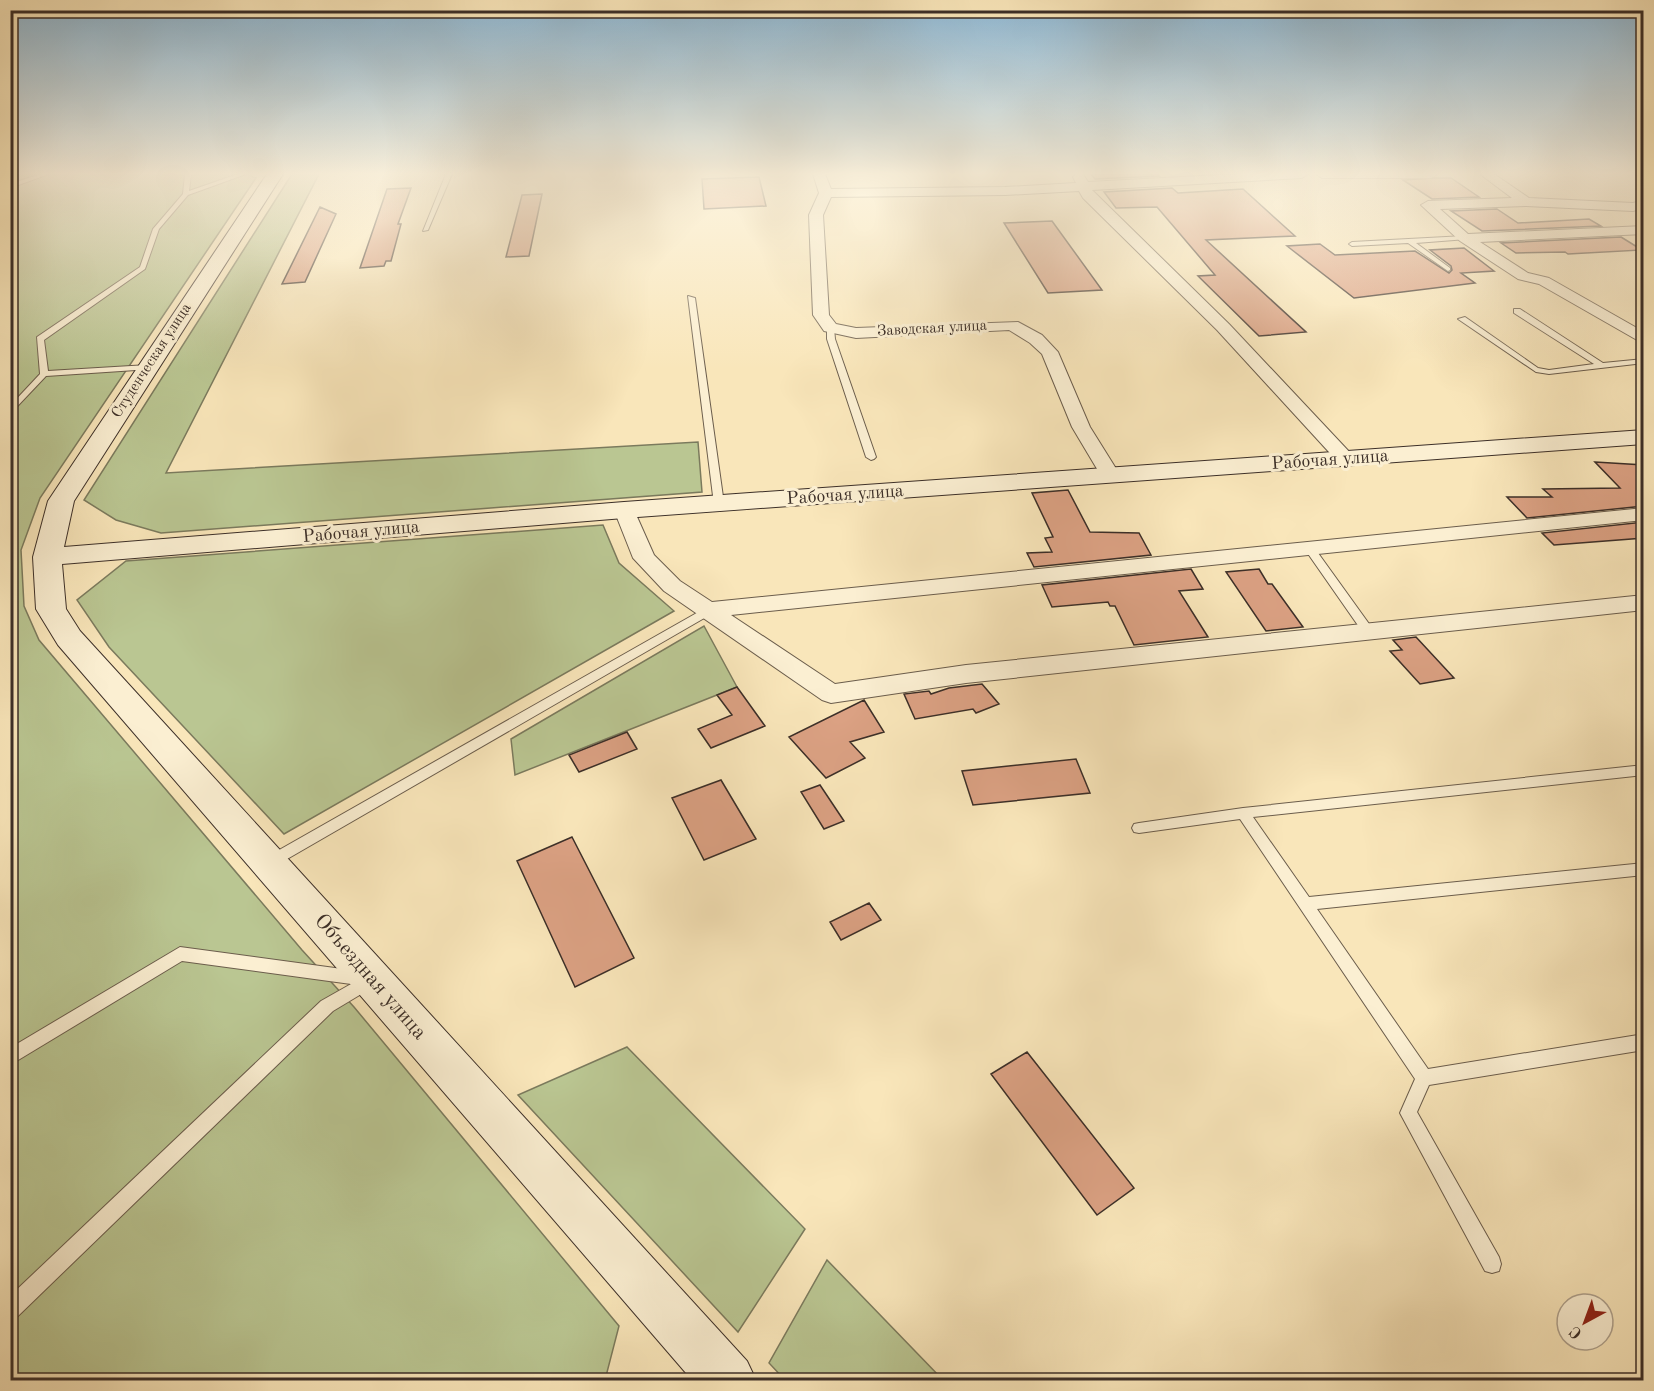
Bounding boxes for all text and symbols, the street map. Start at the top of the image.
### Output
street label: Студенческая улица [109,301,195,421]
street label: Заводская улица [877,319,988,339]
street label: Рабочая улица [1271,447,1389,473]
street label: Рабочая улица [786,482,904,508]
street label: Рабочая улица [302,518,420,546]
street label: Объездная улица [310,910,430,1044]
north arrow [1555,1292,1615,1352]
text: С [1567,1322,1586,1341]

